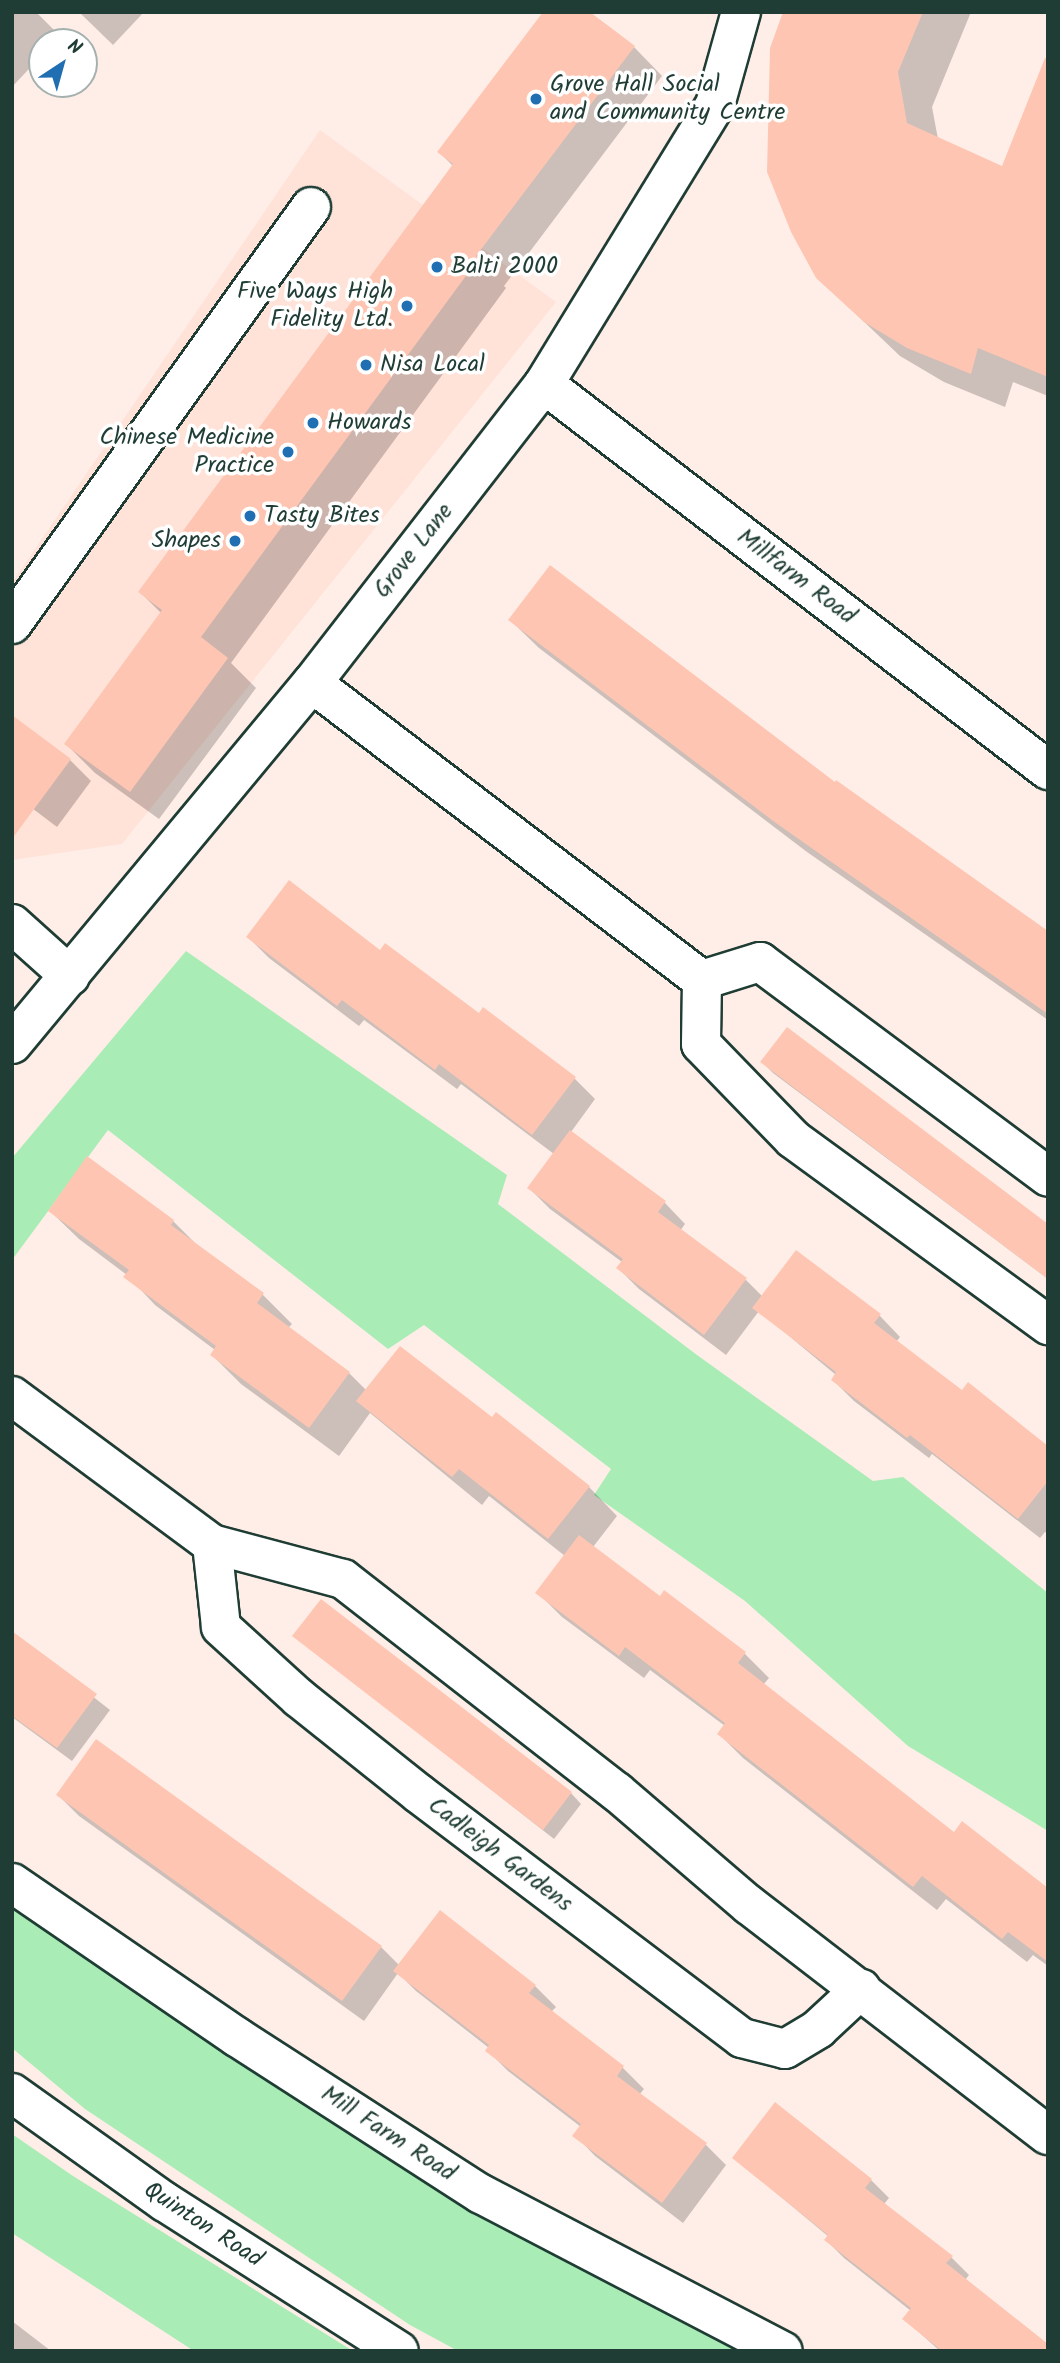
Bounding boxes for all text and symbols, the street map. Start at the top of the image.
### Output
north arrow [28,28,98,98]
text: N [60,32,88,63]
place label: Grove Hall Social and Community Centre [550,71,785,127]
marker: Grove Hall Social and Community Centre [528,91,544,107]
place label: Balti 2000 [451,253,558,281]
marker: Balti 2000 [429,259,445,275]
place label: Five Ways High Fidelity Ltd. [237,278,393,334]
marker: Five Ways High Fidelity Ltd. [399,298,415,314]
place label: Nisa Local [380,351,485,379]
marker: Nisa Local [358,357,374,373]
place label: Howards [327,409,412,437]
marker: Howards [305,415,321,431]
place label: Chinese Medicine Practice [99,424,274,480]
marker: Chinese Medicine Practice [280,444,296,460]
street label: Grove Lane [368,498,460,604]
place label: Tasty Bites [264,502,380,530]
marker: Tasty Bites [242,508,258,524]
street label: Millfarm Road [731,523,861,631]
place label: Shapes [152,527,221,555]
marker: Shapes [227,533,243,549]
street label: Cadleigh Gardens [422,1791,578,1919]
street label: Mill Farm Road [315,2080,461,2188]
street label: Quinton Road [138,2176,268,2274]

